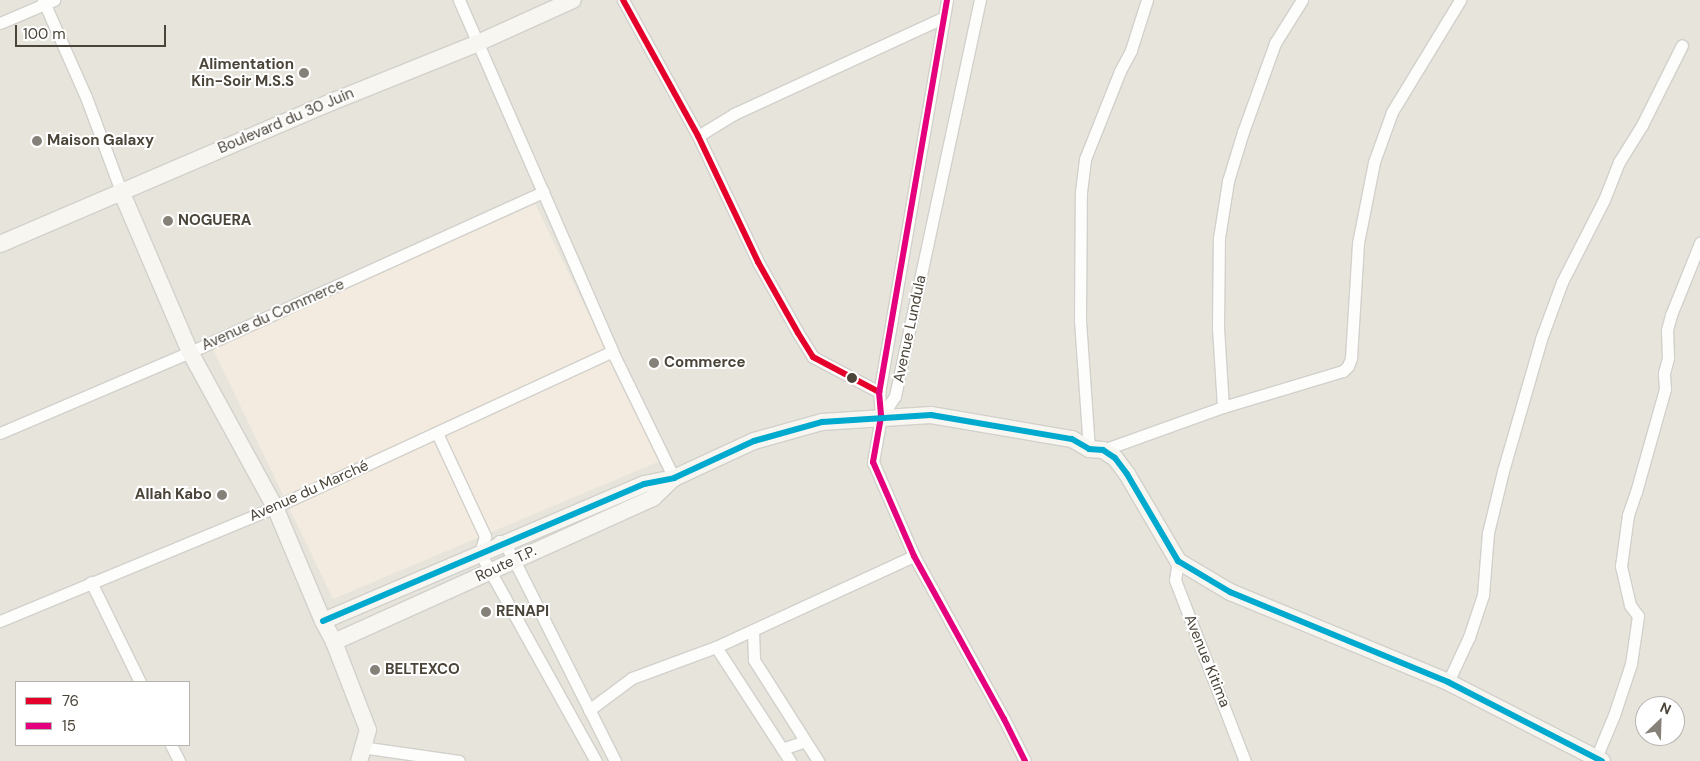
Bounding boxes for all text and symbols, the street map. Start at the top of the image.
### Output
scale bar [18,15,169,47]
text: 100 m [23,24,66,44]
place label: Alimentation Kin-Soir M.S.S [191,55,294,90]
marker: Alimentation Kin-Soir M.S.S [298,67,310,79]
street label: Boulevard du 30 Juin [215,84,357,158]
place label: Maison Galaxy [47,132,154,150]
marker: Maison Galaxy [31,135,43,147]
place label: NOGUERA [178,212,251,230]
marker: NOGUERA [162,215,174,227]
street label: Avenue Lundula [890,274,930,384]
street label: Avenue du Commerce [199,275,347,355]
place label: Commerce [664,354,746,372]
marker: Commerce [648,357,660,369]
unlabelled marker [847,373,857,383]
street label: Avenue du Marché [247,457,371,525]
place label: Allah Kabo [135,486,212,504]
marker: Allah Kabo [216,489,228,501]
street label: Route T.P. [473,542,539,586]
place label: RENAPI [496,603,549,621]
marker: RENAPI [480,606,492,618]
street label: Avenue Kitima [1180,612,1234,710]
place label: BELTEXCO [385,661,460,679]
marker: BELTEXCO [369,664,381,676]
legend [15,681,190,746]
text: 76 [62,691,79,711]
north arrow [1635,696,1685,746]
text: N [1657,698,1674,719]
text: 15 [62,716,76,736]

